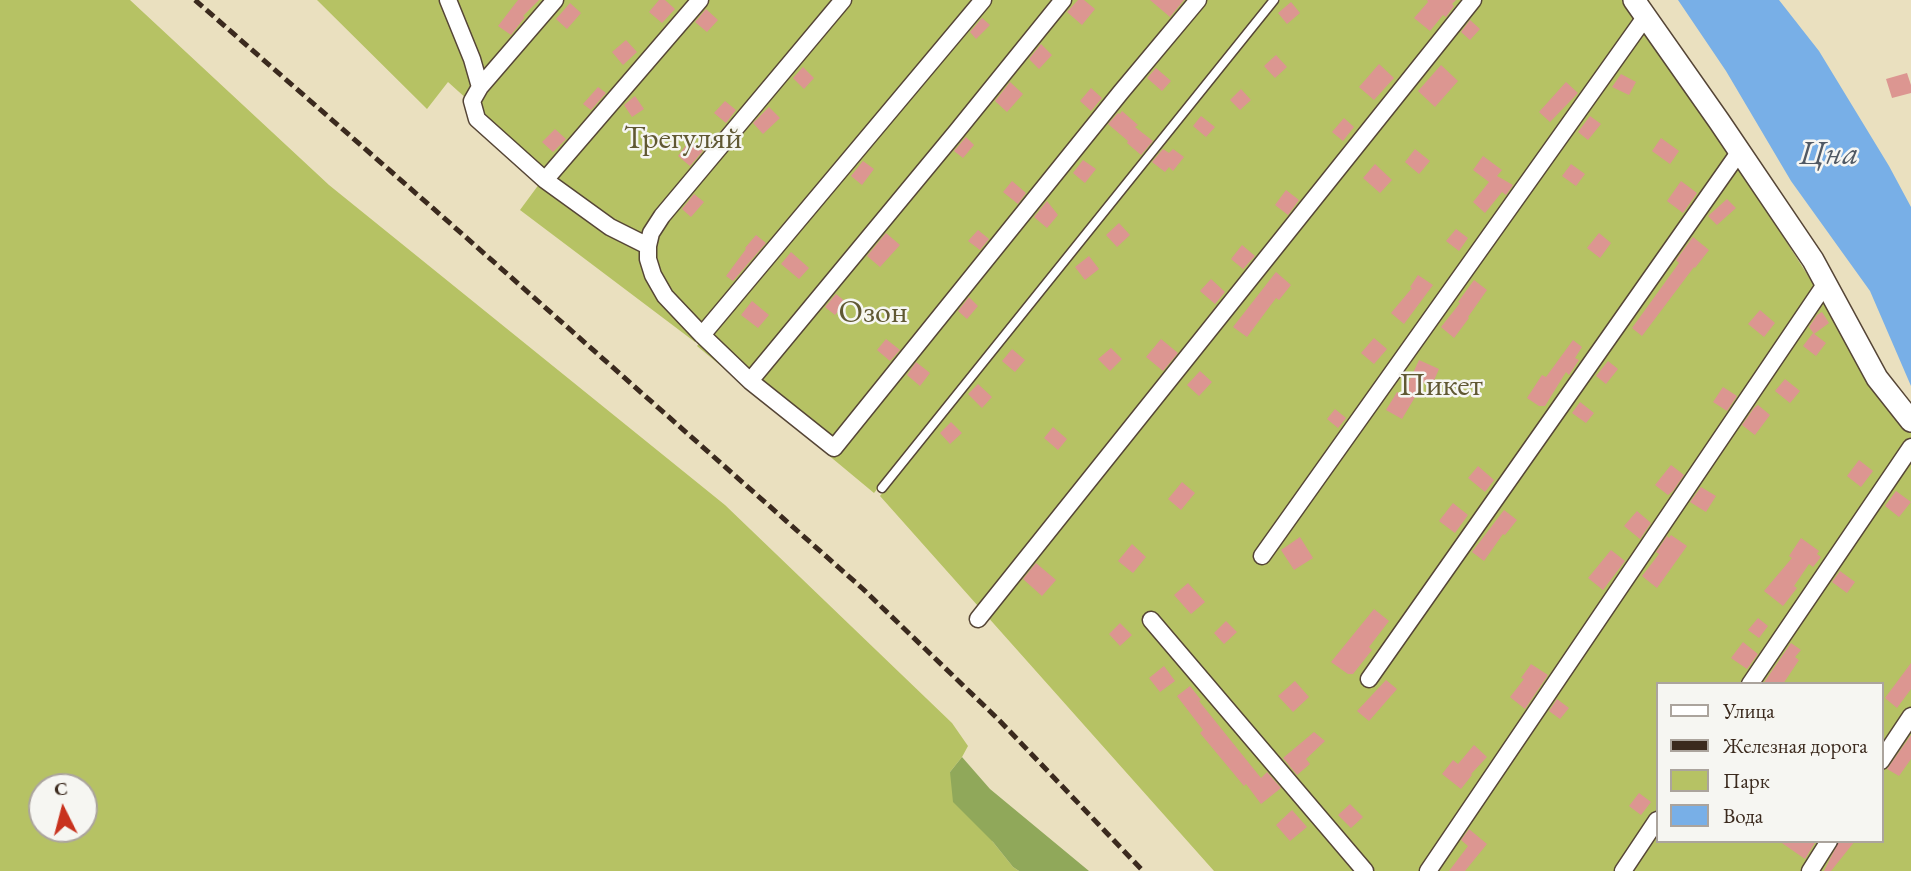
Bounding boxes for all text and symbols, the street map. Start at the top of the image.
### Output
park label: Трегуляй [624,120,742,158]
water label: Цна [1799,135,1859,175]
park label: Озон [838,294,908,332]
park label: Пикет [1399,367,1483,405]
legend [1656,682,1883,843]
text: Улица [1723,697,1775,724]
text: Железная дорога [1723,732,1868,759]
text: Парк [1723,767,1770,794]
north arrow [28,773,98,843]
text: С [53,775,69,802]
text: Вода [1723,802,1763,829]

